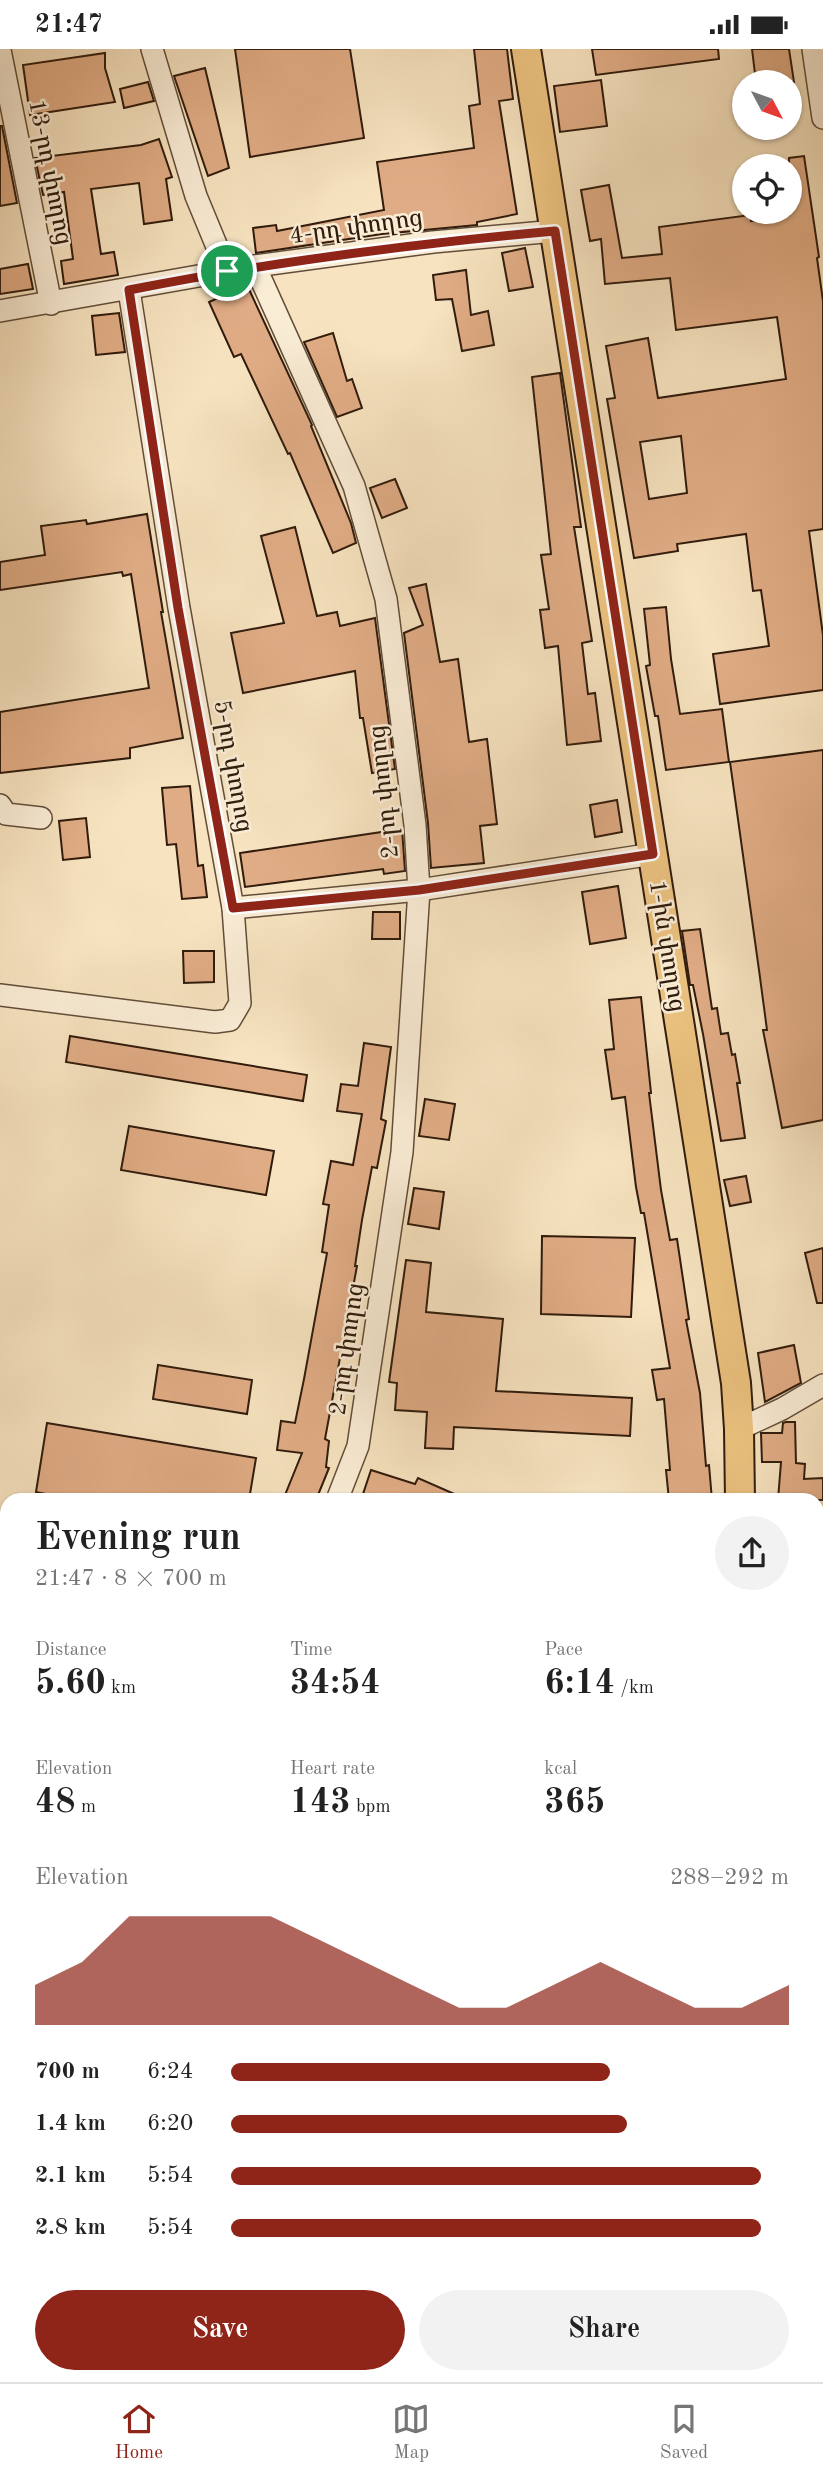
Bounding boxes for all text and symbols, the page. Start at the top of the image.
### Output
text: 21:47 [35,12,103,38]
north arrow [732,70,802,140]
map controls [732,70,802,224]
street label: 13-րդ փողոց [23,98,75,247]
button: locate [732,154,802,224]
street label: 4-րդ փողոց [288,207,424,249]
pin [197,241,257,301]
icon: arrive [208,252,246,290]
street label: 5-րդ փողոց [209,698,255,834]
street label: 2-րդ փողոց [366,724,404,860]
street label: 1-ին փողոց [644,879,688,1014]
street label: 2-րդ փողոց [327,1281,369,1417]
button: share [715,1516,789,1590]
text: Evening run [35,1520,241,1558]
text: 21:47 · 8 × 700 m [35,1567,227,1590]
text: Distance [35,1641,107,1660]
text: Time [290,1641,332,1660]
text: Pace [544,1641,583,1660]
text: 5.60 [35,1666,106,1701]
text: 34:54 [290,1666,381,1701]
text: 6:14 [544,1666,615,1701]
text: km [106,1679,136,1698]
text: /km [615,1679,654,1698]
text: Elevation [35,1760,112,1779]
text: Heart rate [290,1760,375,1779]
text: kcal [544,1760,577,1779]
text: 48 [35,1785,76,1820]
text: 143 [290,1785,351,1820]
text: 365 [544,1785,605,1820]
text: m [76,1798,96,1817]
text: bpm [351,1798,391,1817]
text: Elevation [35,1866,129,1889]
text: 288–292 m [670,1866,789,1889]
text: 700 m [35,2060,100,2083]
text: 6:24 [147,2060,193,2083]
text: 1.4 km [35,2112,106,2135]
text: 6:20 [147,2112,193,2135]
text: 2.1 km [35,2164,106,2187]
text: 5:54 [147,2164,193,2187]
text: 2.8 km [35,2216,106,2239]
text: 5:54 [147,2216,193,2239]
button: Save [35,2290,405,2370]
button: Share [419,2290,789,2370]
tab: Home [115,2400,163,2465]
tab: Map [392,2400,430,2465]
tab: Saved [660,2400,708,2465]

